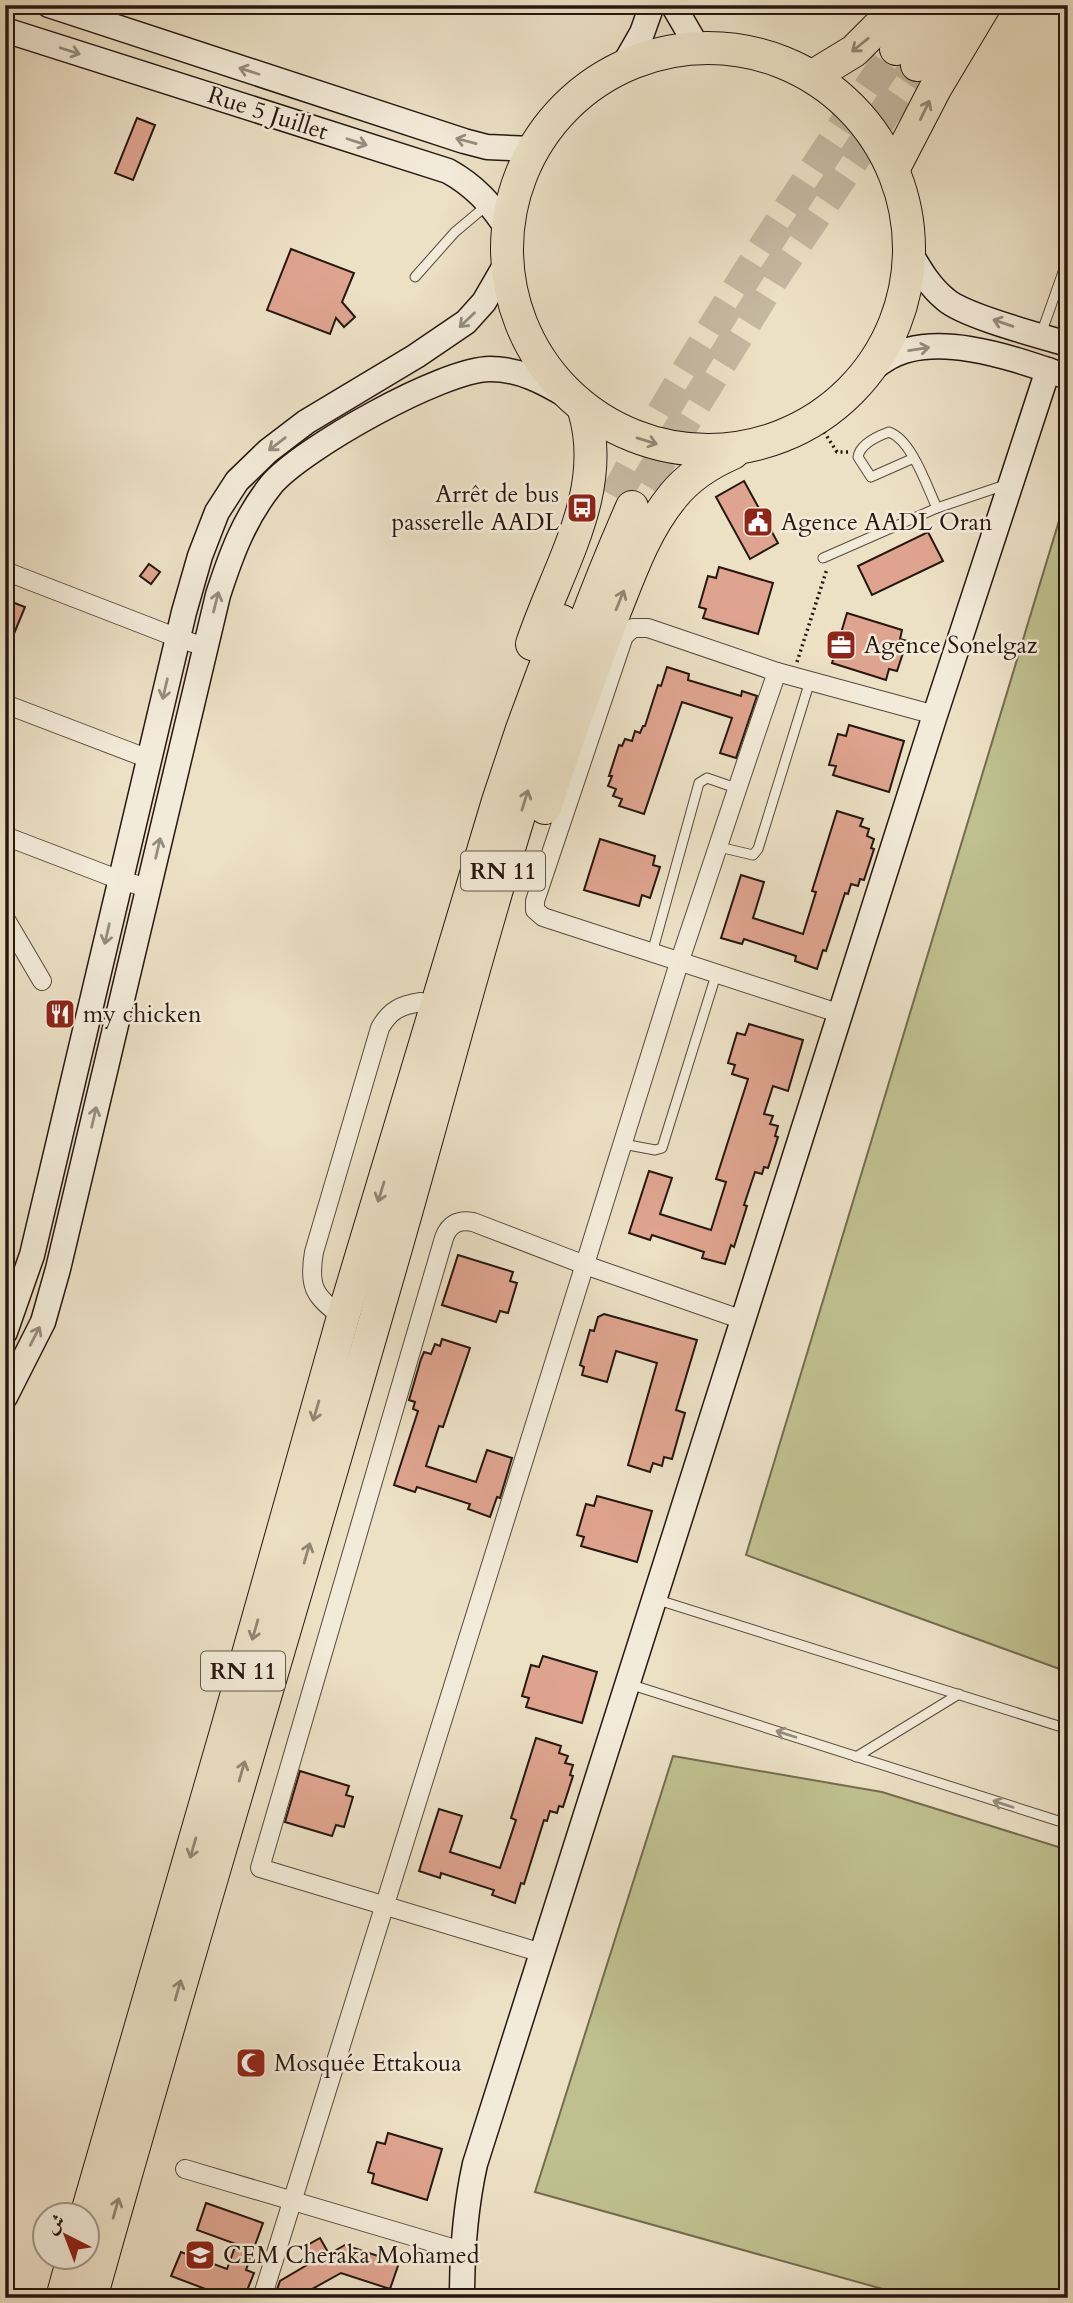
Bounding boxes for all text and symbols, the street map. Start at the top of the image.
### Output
one-way arrow [852,38,870,53]
one-way arrow [59,46,81,58]
one-way arrow [239,64,261,76]
street label: Rue 5 Juillet [203,79,333,149]
one-way arrow [918,100,932,121]
one-way arrow [455,134,478,147]
one-way arrow [346,137,368,149]
one-way arrow [459,311,476,328]
one-way arrow [992,316,1014,328]
one-way arrow [907,342,930,355]
one-way arrow [268,436,287,451]
one-way arrow [635,436,657,449]
place label: Arrêt de bus passerelle AADL [392,478,559,539]
bus stop icon: Arrêt de bus passerelle AADL [565,491,599,525]
public building icon: Agence AADL Oran [741,505,775,539]
place label: Agence AADL Oran [781,506,993,539]
one-way arrow [614,590,627,612]
one-way arrow [210,592,223,614]
office icon: Agence Sonelgaz [824,628,858,662]
place label: Agence Sonelgaz [864,629,1038,662]
one-way arrow [158,677,172,700]
one-way arrow [519,790,532,812]
one-way arrow [152,837,165,859]
road number: RN 11 [461,852,545,890]
one-way arrow [100,923,113,945]
restaurant icon: my chicken [43,997,77,1031]
place label: my chicken [83,998,202,1031]
one-way arrow [88,1106,101,1129]
one-way arrow [373,1181,386,1203]
one-way arrow [29,1326,43,1347]
one-way arrow [309,1399,322,1421]
one-way arrow [301,1542,314,1564]
one-way arrow [248,1618,261,1640]
road number: RN 11 [201,1652,285,1690]
one-way arrow [775,1727,797,1740]
one-way arrow [237,1761,250,1783]
one-way arrow [992,1796,1014,1809]
one-way arrow [185,1837,198,1859]
one-way arrow [173,1979,186,2001]
mosque icon: Mosquée Ettakoua [234,2046,268,2080]
place label: Mosquée Ettakoua [274,2047,462,2080]
one-way arrow [110,2198,123,2220]
north arrow [32,2202,102,2272]
text: ش [40,2208,71,2240]
school or university icon: CEM Cheraka Mohamed [183,2238,217,2272]
place label: CEM Cheraka Mohamed [223,2239,480,2272]

